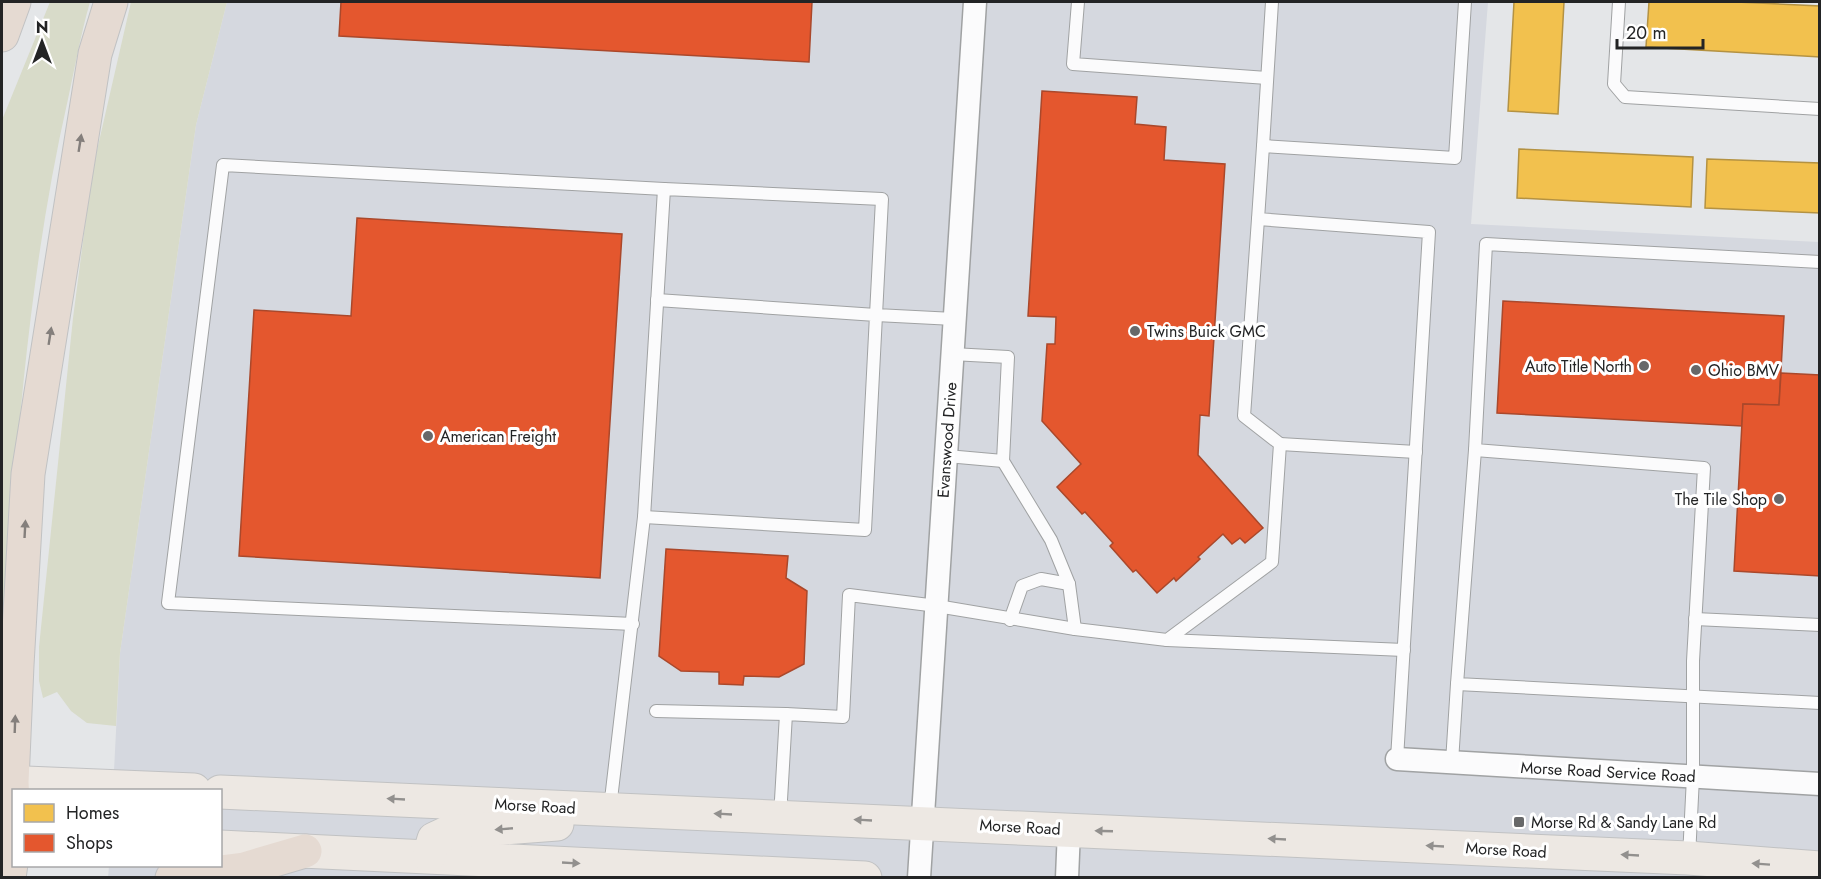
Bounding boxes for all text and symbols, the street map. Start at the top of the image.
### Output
north arrow [12,12,72,72]
scale bar [1617,12,1702,50]
text: N [36,16,48,39]
text: 20 m [1626,20,1666,46]
one-way arrow [76,134,85,153]
place label: Twins Buick GMC [1147,320,1266,343]
marker: Twins Buick GMC [1128,324,1142,338]
one-way arrow [46,326,55,345]
place label: Auto Title North [1525,355,1632,378]
marker: Auto Title North [1637,359,1651,373]
place label: Ohio BMV [1708,359,1780,382]
marker: Ohio BMV [1689,363,1703,377]
street label: Evanswood Drive [931,381,963,499]
place label: American Freight [440,425,556,448]
marker: American Freight [421,429,435,443]
place label: The Tile Shop [1675,488,1767,511]
marker: The Tile Shop [1772,492,1786,506]
one-way arrow [20,520,30,539]
one-way arrow [10,715,19,734]
street label: Morse Road Service Road [1520,756,1696,788]
legend [12,789,222,867]
street label: Morse Road [494,792,576,820]
one-way arrow [387,795,406,804]
text: Homes [66,800,119,826]
one-way arrow [714,810,733,819]
place label: Morse Rd & Sandy Lane Rd [1531,811,1716,834]
street label: Morse Road [979,813,1061,841]
marker: Morse Rd & Sandy Lane Rd [1512,815,1526,829]
one-way arrow [854,816,873,825]
one-way arrow [494,824,513,833]
one-way arrow [1094,827,1113,836]
text: Shops [66,830,113,856]
one-way arrow [1268,834,1287,843]
street label: Morse Road [1465,836,1547,864]
one-way arrow [1426,842,1445,851]
one-way arrow [1621,851,1640,860]
one-way arrow [562,858,581,867]
one-way arrow [1752,859,1771,868]

